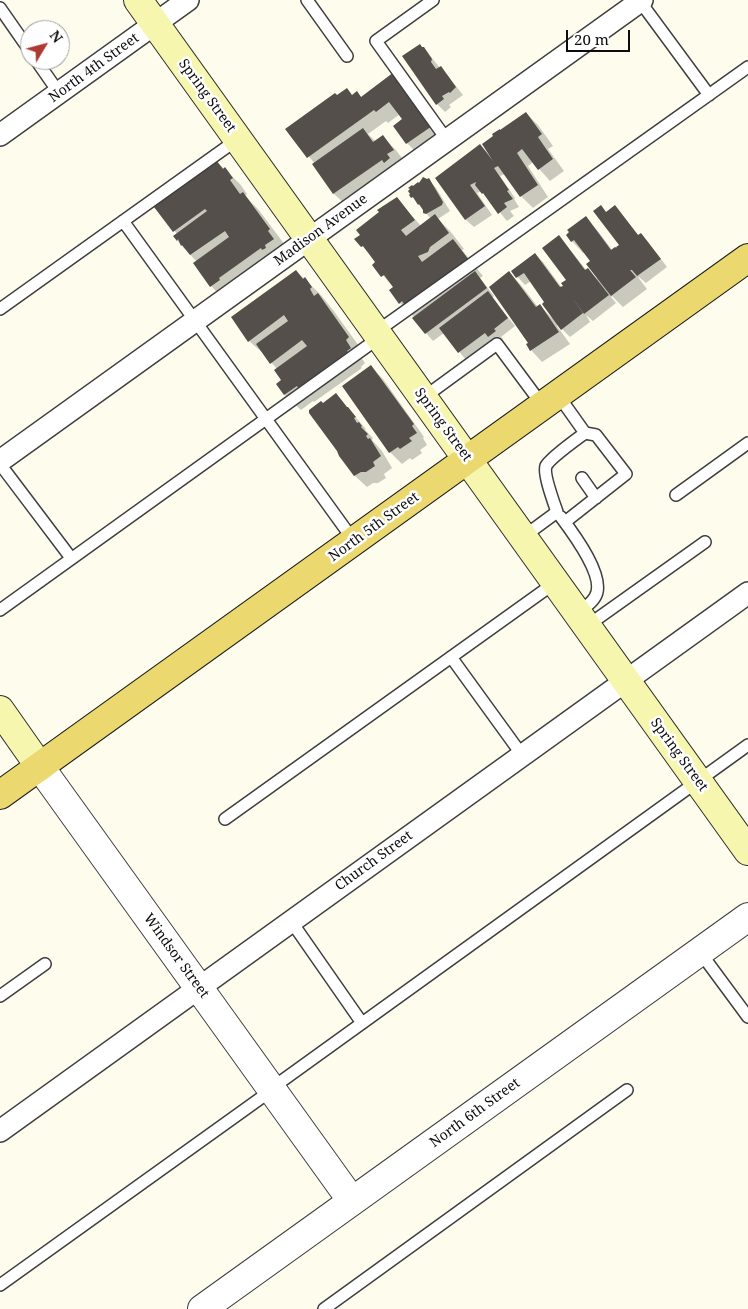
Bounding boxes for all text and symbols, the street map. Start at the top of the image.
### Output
north arrow [20,20,70,70]
scale bar [568,20,632,52]
text: 20 m [574,29,609,49]
street label: North 4th Street [46,30,142,106]
street label: Spring Street [175,56,239,136]
street label: Madison Avenue [271,191,371,269]
street label: Spring Street [411,385,475,465]
street label: North 5th Street [326,489,422,565]
street label: Spring Street [647,715,711,795]
street label: Church Street [332,827,416,895]
street label: Windsor Street [140,910,212,1002]
street label: North 6th Street [427,1075,523,1151]

